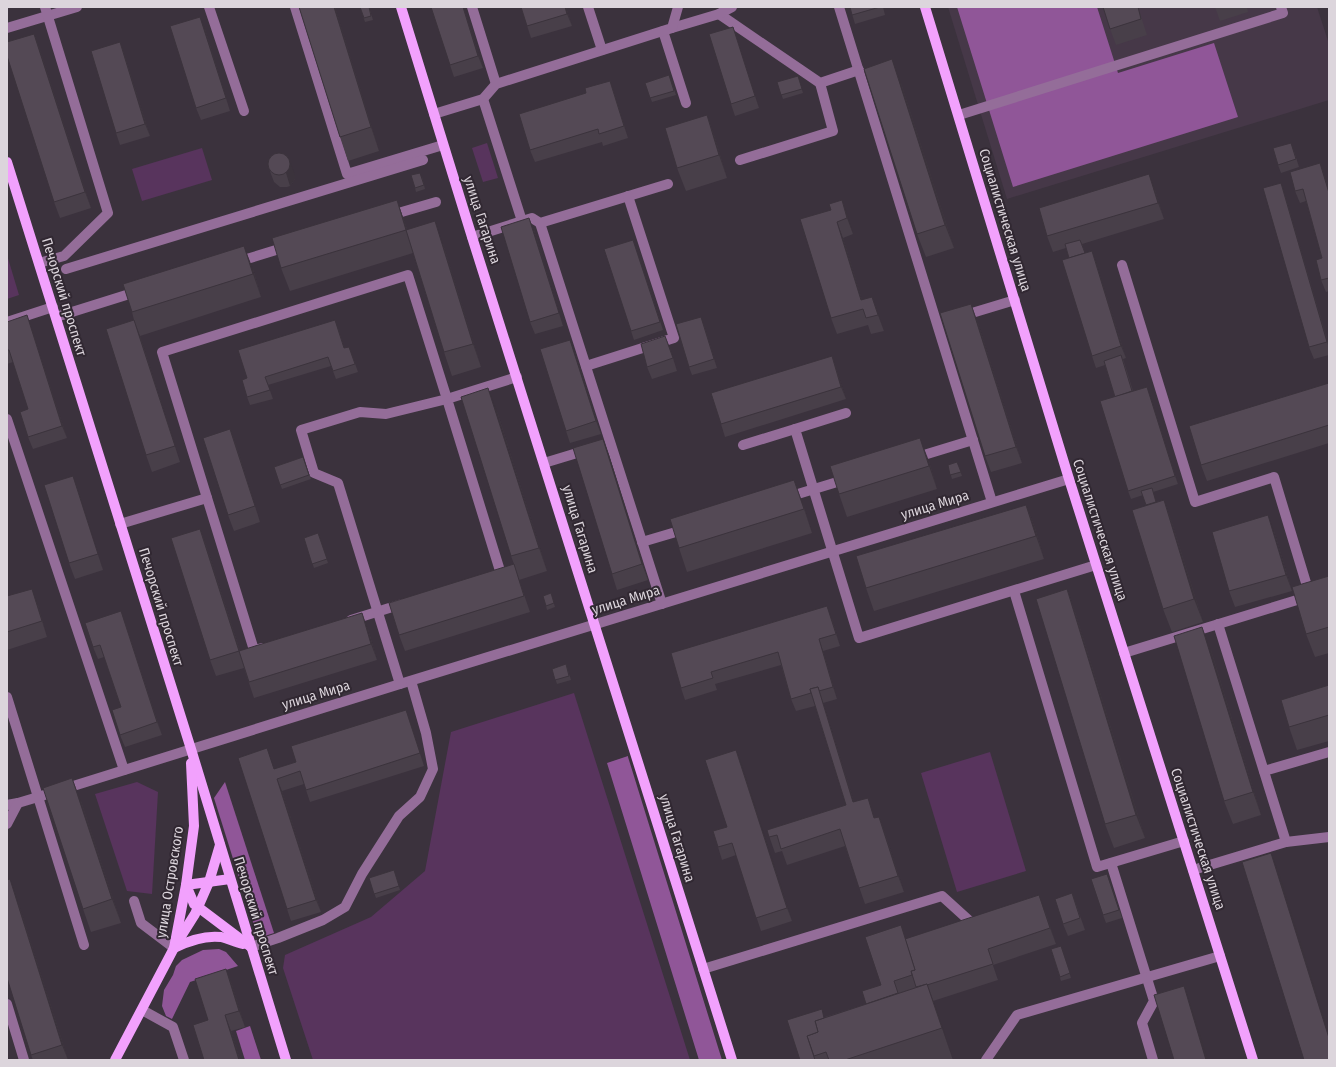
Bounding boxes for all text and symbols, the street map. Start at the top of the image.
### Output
street label: Социалистическая улица [975,147,1035,293]
street label: улица Гагарина [460,174,504,266]
street label: Печорский проспект [38,236,90,358]
street label: Социалистическая улица [1069,457,1131,603]
street label: улица Гагарина [559,483,602,575]
street label: улица Мира [899,487,971,523]
street label: Печорский проспект [135,546,187,668]
street label: улица Мира [590,582,662,618]
street label: улица Мира [280,677,352,713]
street label: Социалистическая улица [1167,766,1229,912]
street label: улица Гагарина [656,792,699,884]
street label: улица Островского [153,825,187,939]
street label: Печорский проспект [230,855,282,977]

